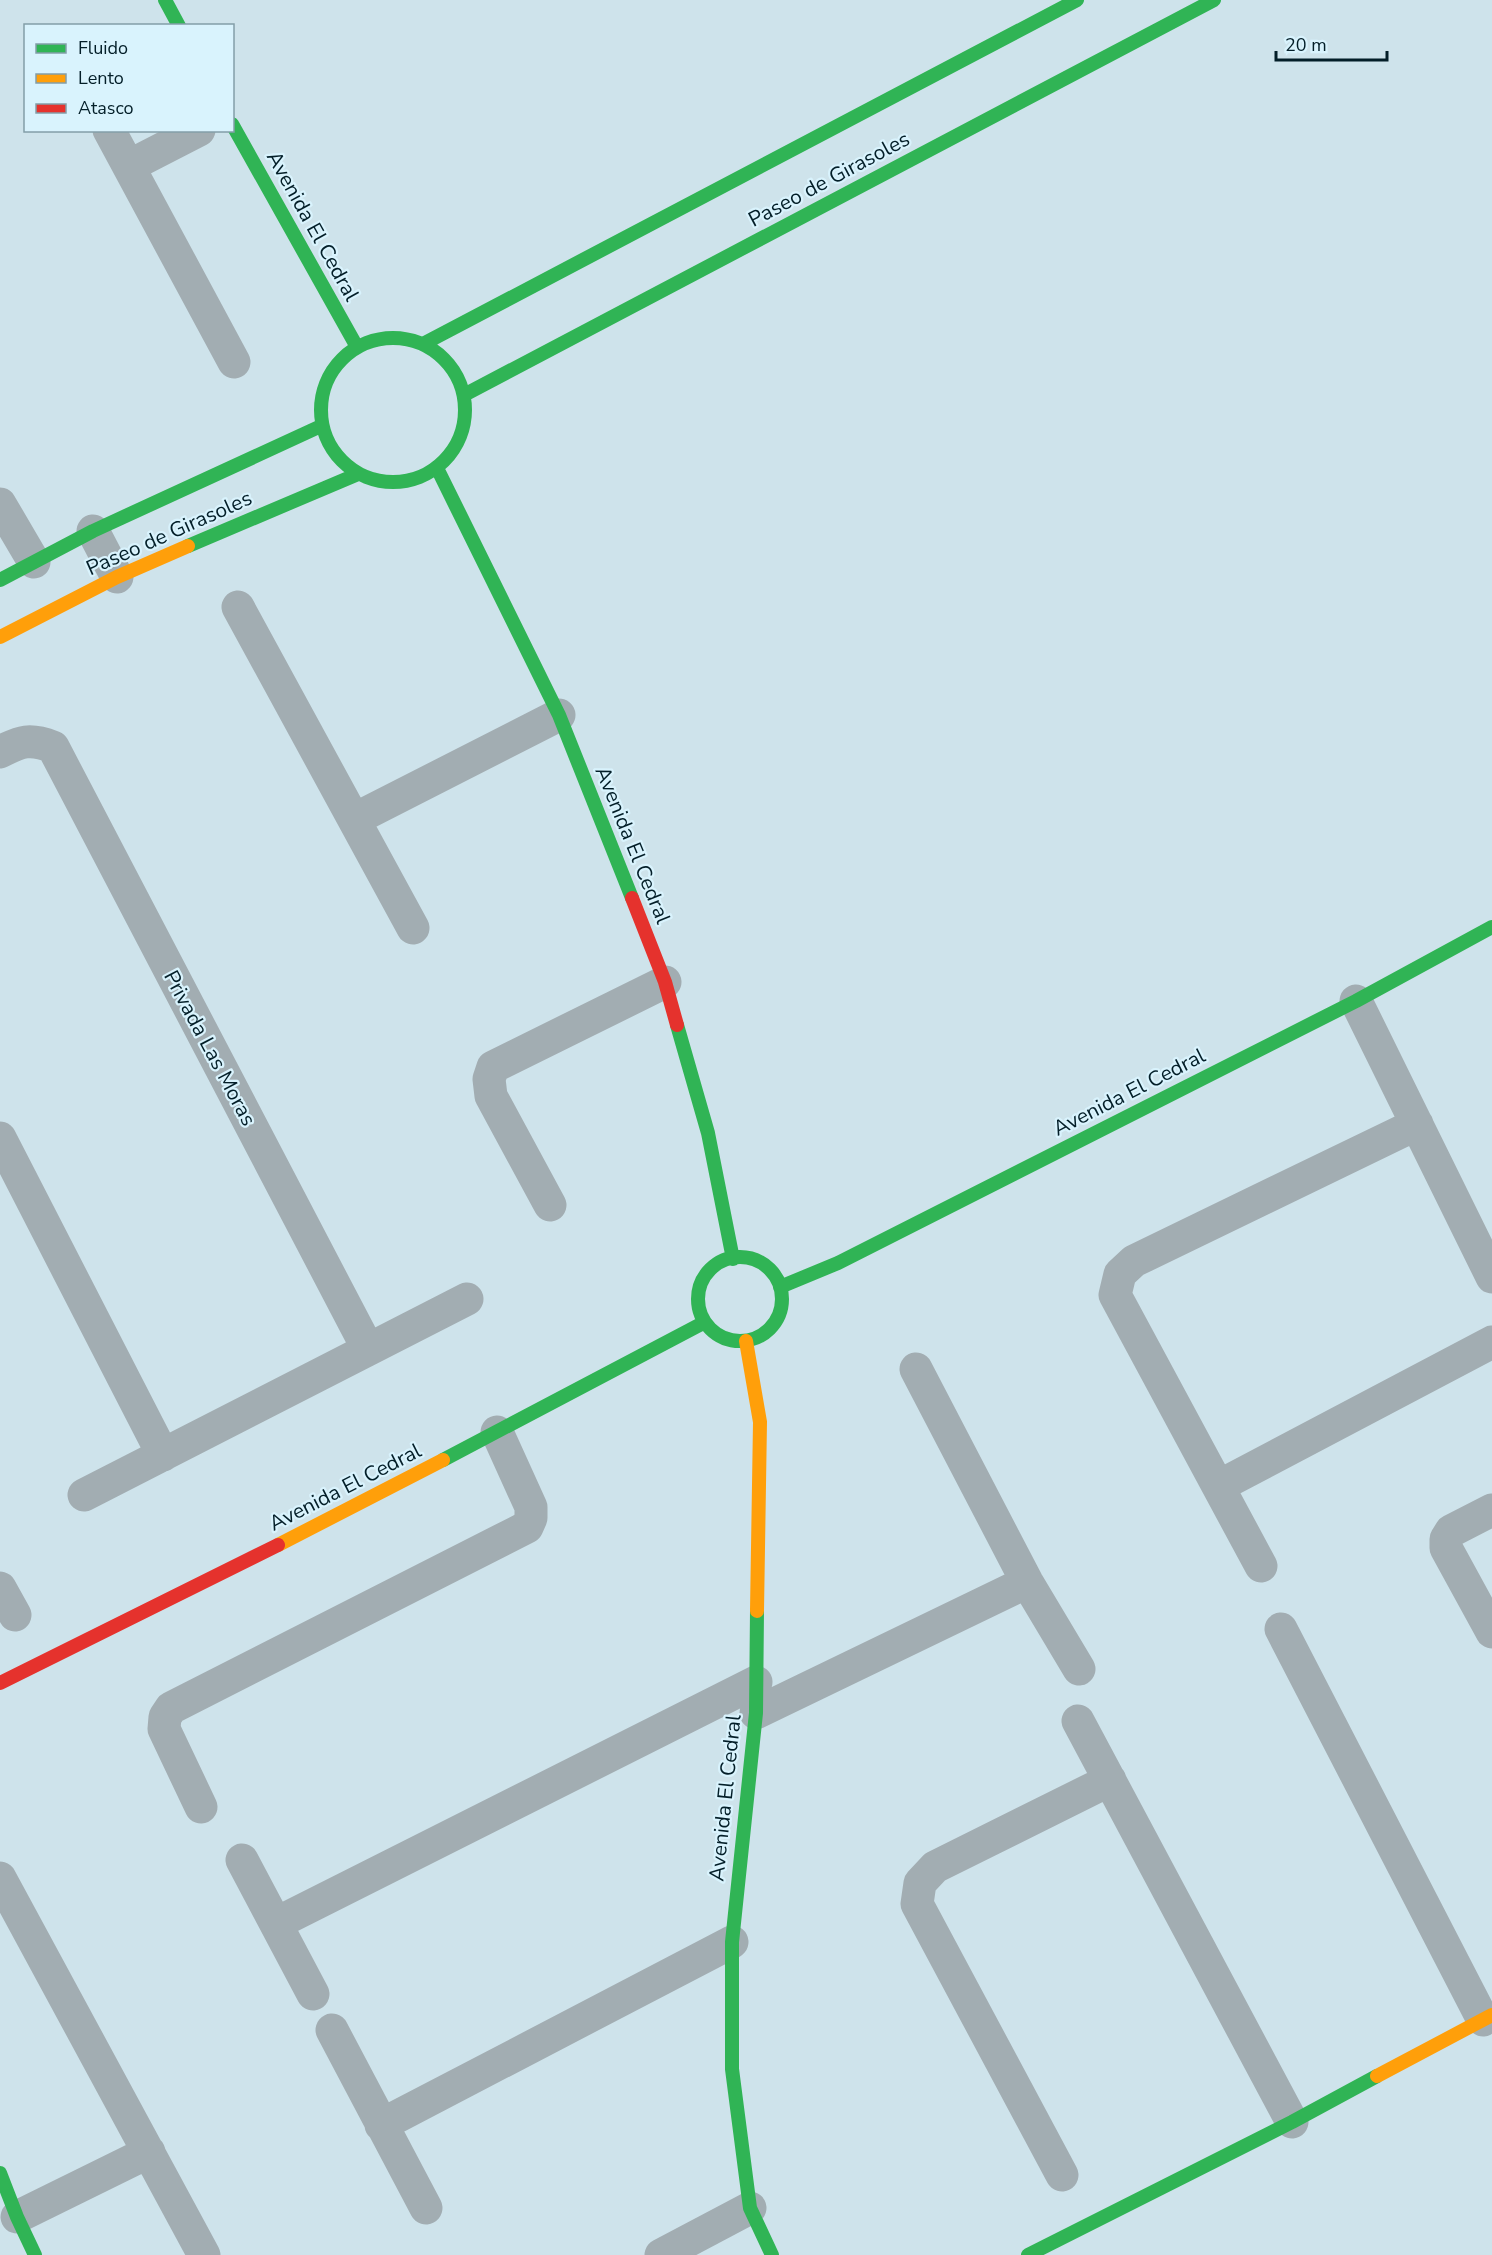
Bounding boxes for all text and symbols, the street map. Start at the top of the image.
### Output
legend [24,24,234,132]
scale bar [1276,24,1387,62]
text: 20 m [1285,33,1327,57]
text: Fluido [78,36,128,60]
text: Lento [78,66,124,90]
text: Atasco [78,96,134,120]
street label: Paseo de Girasoles [743,125,915,233]
street label: Avenida El Cedral [260,146,366,307]
street label: Paseo de Girasoles [82,484,256,582]
street label: Avenida El Cedral [589,762,678,929]
street label: Privada Las Moras [157,965,263,1131]
street label: Avenida El Cedral [1048,1041,1211,1143]
street label: Avenida El Cedral [264,1436,427,1538]
street label: Avenida El Cedral [702,1712,748,1883]

